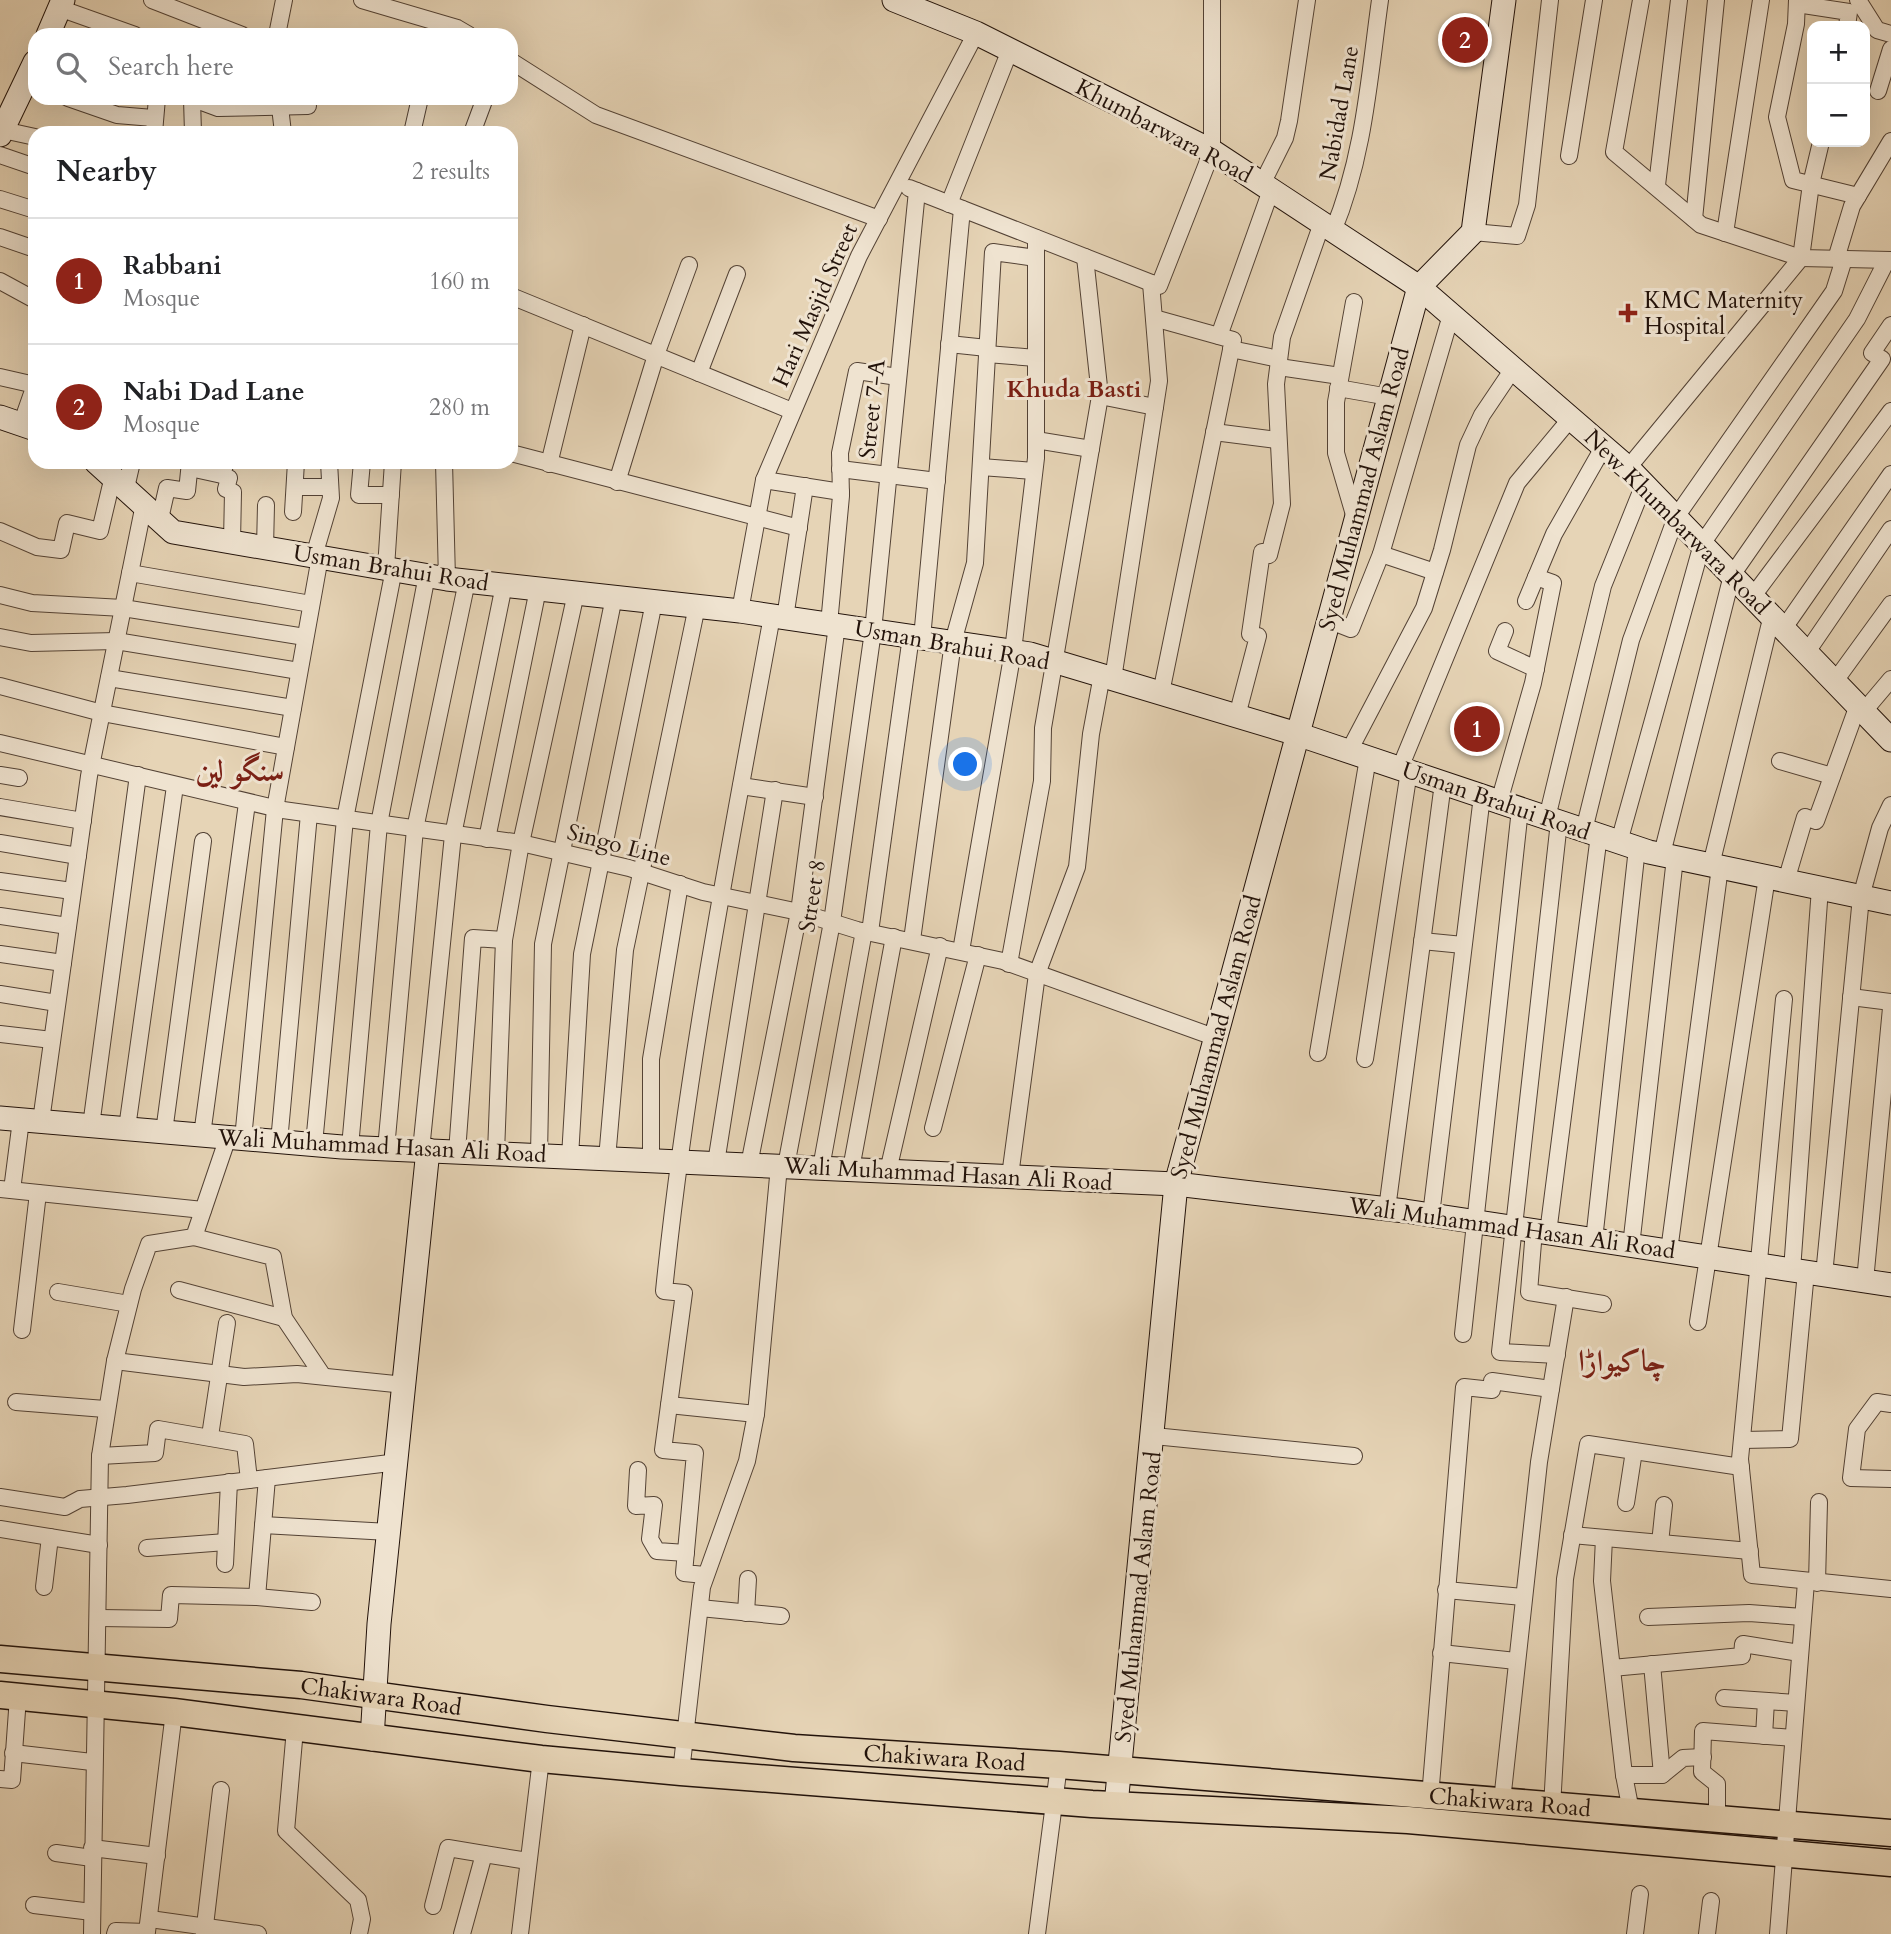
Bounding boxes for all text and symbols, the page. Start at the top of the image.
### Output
pin: 2 [1442,14,1488,66]
map controls [1807,21,1870,147]
button: + [1807,21,1870,84]
search box [28,28,518,105]
street label: Nabidad Lane [1312,43,1366,183]
icon: search [52,48,90,86]
text: Search here [108,49,234,84]
street label: Khumbarwara Road [1070,71,1258,191]
button: − [1807,84,1870,147]
text: Nearby [56,151,157,192]
text: 2 results [412,156,490,187]
street label: Hari Masjid Street [765,218,865,392]
text: Rabbani [123,248,222,283]
text: 1 [73,266,85,297]
text: 160 m [429,266,490,297]
text: Mosque [123,283,200,314]
place label: KMC Maternity Hospital [1644,285,1803,342]
marker: KMC Maternity Hospital [1618,303,1638,323]
street label: Syed Muhammad Aslam Road [1311,343,1417,634]
street label: Street 7-A [851,357,893,460]
district label: Khuda Basti [1007,373,1142,406]
text: Nabi Dad Lane [123,374,305,409]
text: 2 [73,392,85,423]
text: 280 m [429,392,490,423]
text: Mosque [123,409,200,440]
street label: New Khumbarwara Road [1577,422,1777,622]
street label: Usman Brahui Road [291,537,492,599]
street label: Usman Brahui Road [852,613,1053,678]
pin: 1 [1454,703,1500,755]
your location [948,747,982,781]
district label: سنگو لین [196,751,284,792]
street label: Usman Brahui Road [1398,754,1595,848]
street label: Singo Line [564,816,674,874]
street label: Street 8 [791,857,833,935]
street label: Syed Muhammad Aslam Road [1163,891,1269,1182]
street label: Wali Muhammad Hasan Ali Road [216,1122,548,1170]
street label: Wali Muhammad Hasan Ali Road [782,1150,1114,1198]
street label: Wali Muhammad Hasan Ali Road [1346,1190,1678,1266]
district label: چاکیواڑا [1578,1341,1666,1382]
street label: Syed Muhammad Aslam Road [1107,1449,1169,1744]
street label: Chakiwara Road [299,1670,464,1723]
street label: Chakiwara Road [862,1737,1027,1778]
street label: Chakiwara Road [1428,1780,1593,1824]

